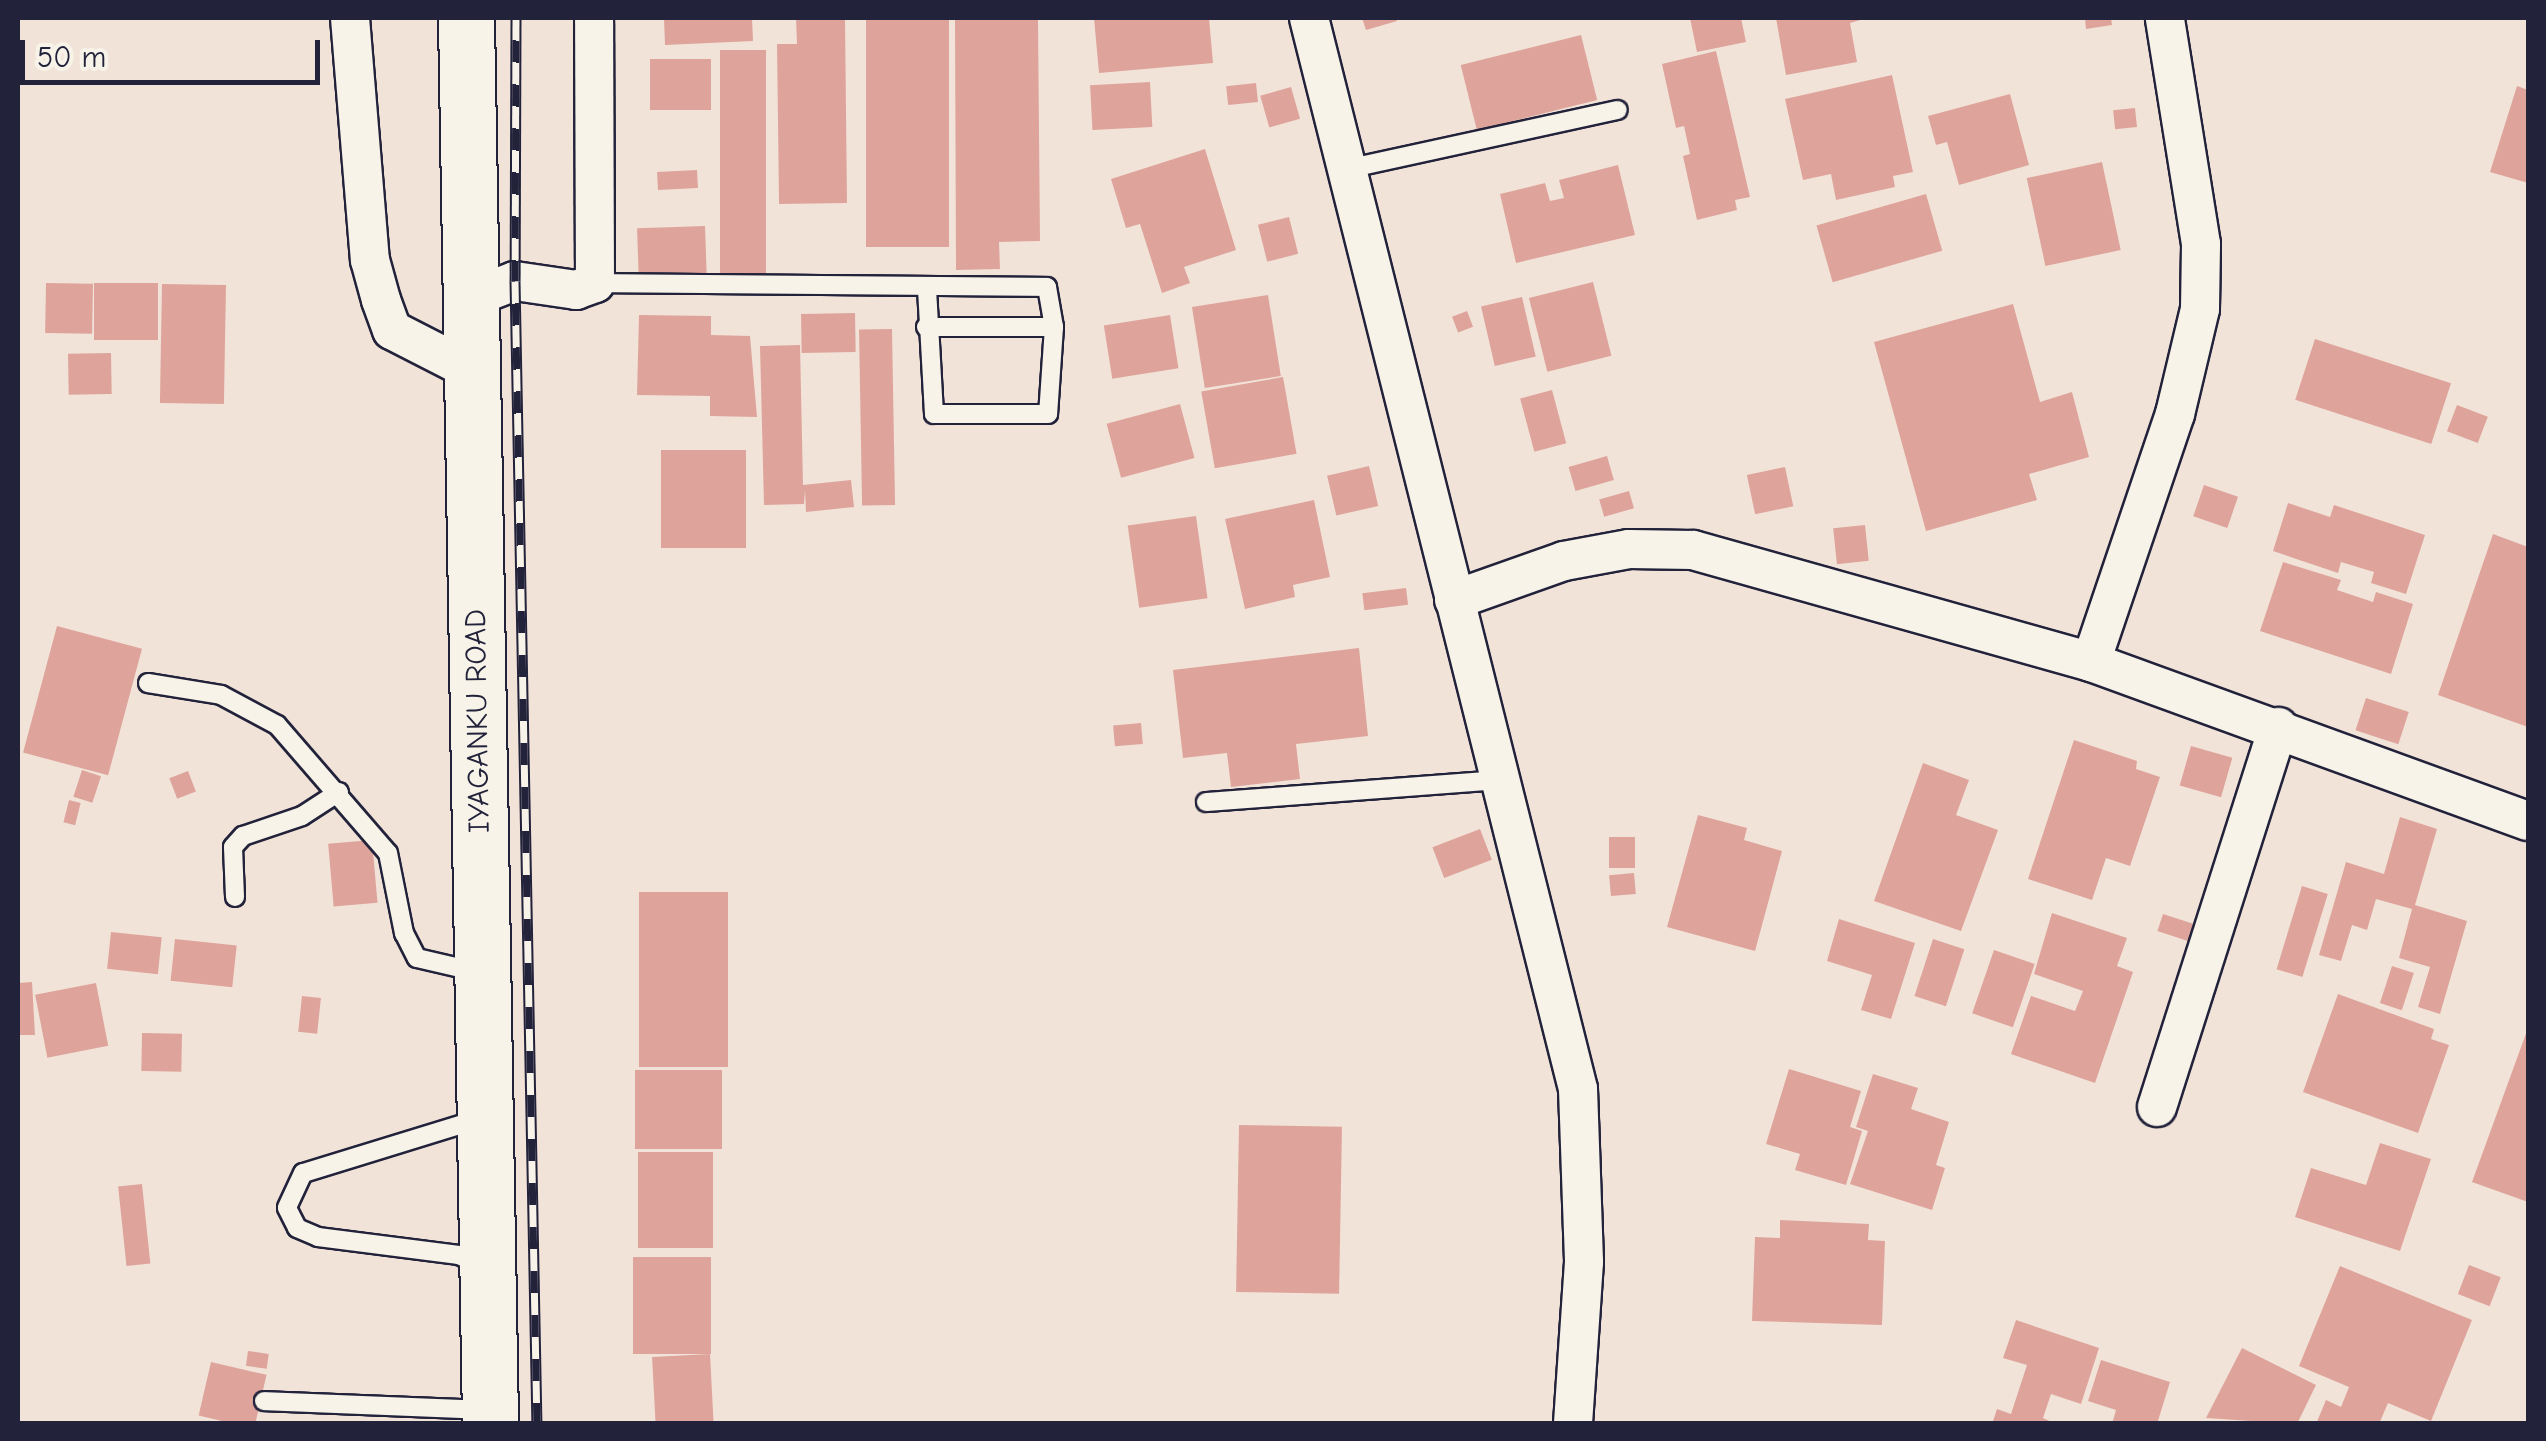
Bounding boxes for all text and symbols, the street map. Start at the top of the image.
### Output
scale bar [25,20,325,82]
text: 50 m [37,40,106,75]
street label: IYAGANKU ROAD [458,609,498,833]

